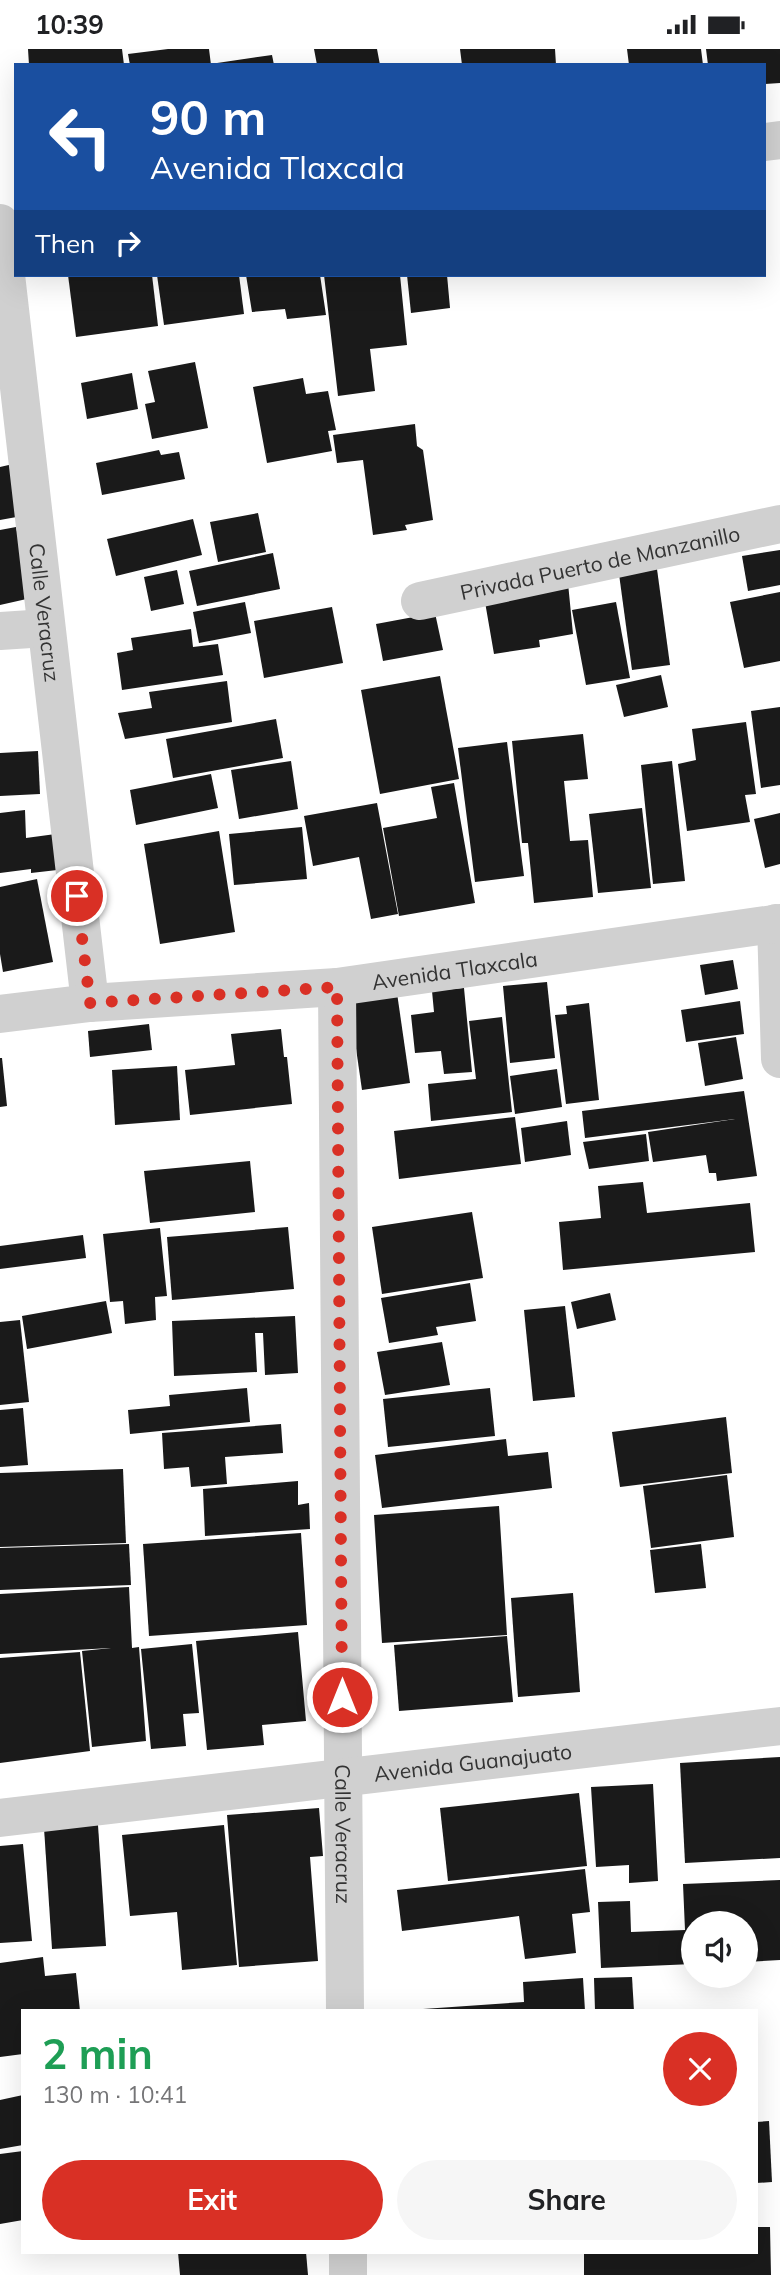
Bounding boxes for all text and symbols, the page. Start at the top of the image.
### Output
text: 10:39 [35,8,104,41]
text: 90 m [150,86,266,147]
icon: left [35,91,126,182]
text: Avenida Tlaxcala [150,147,405,187]
icon: right [109,224,147,262]
text: Then [35,227,95,260]
street label: Privada Puerto de Manzanillo [458,520,742,605]
street label: Calle Veracruz [24,542,66,683]
pin [47,866,107,926]
icon: arrive [58,877,96,915]
street label: Avenida Tlaxcala [370,945,539,995]
position arrow [305,1660,379,1734]
street label: Avenida Guanajuato [372,1738,573,1787]
street label: Calle Veracruz [330,1764,357,1904]
map controls [681,1911,758,1988]
button: sound [681,1911,758,1988]
text: 2 min [42,2027,153,2080]
button: close [663,2032,737,2106]
text: 130 m · 10:41 [42,2080,187,2109]
button: Exit [42,2160,383,2240]
button: Share [397,2160,737,2240]

